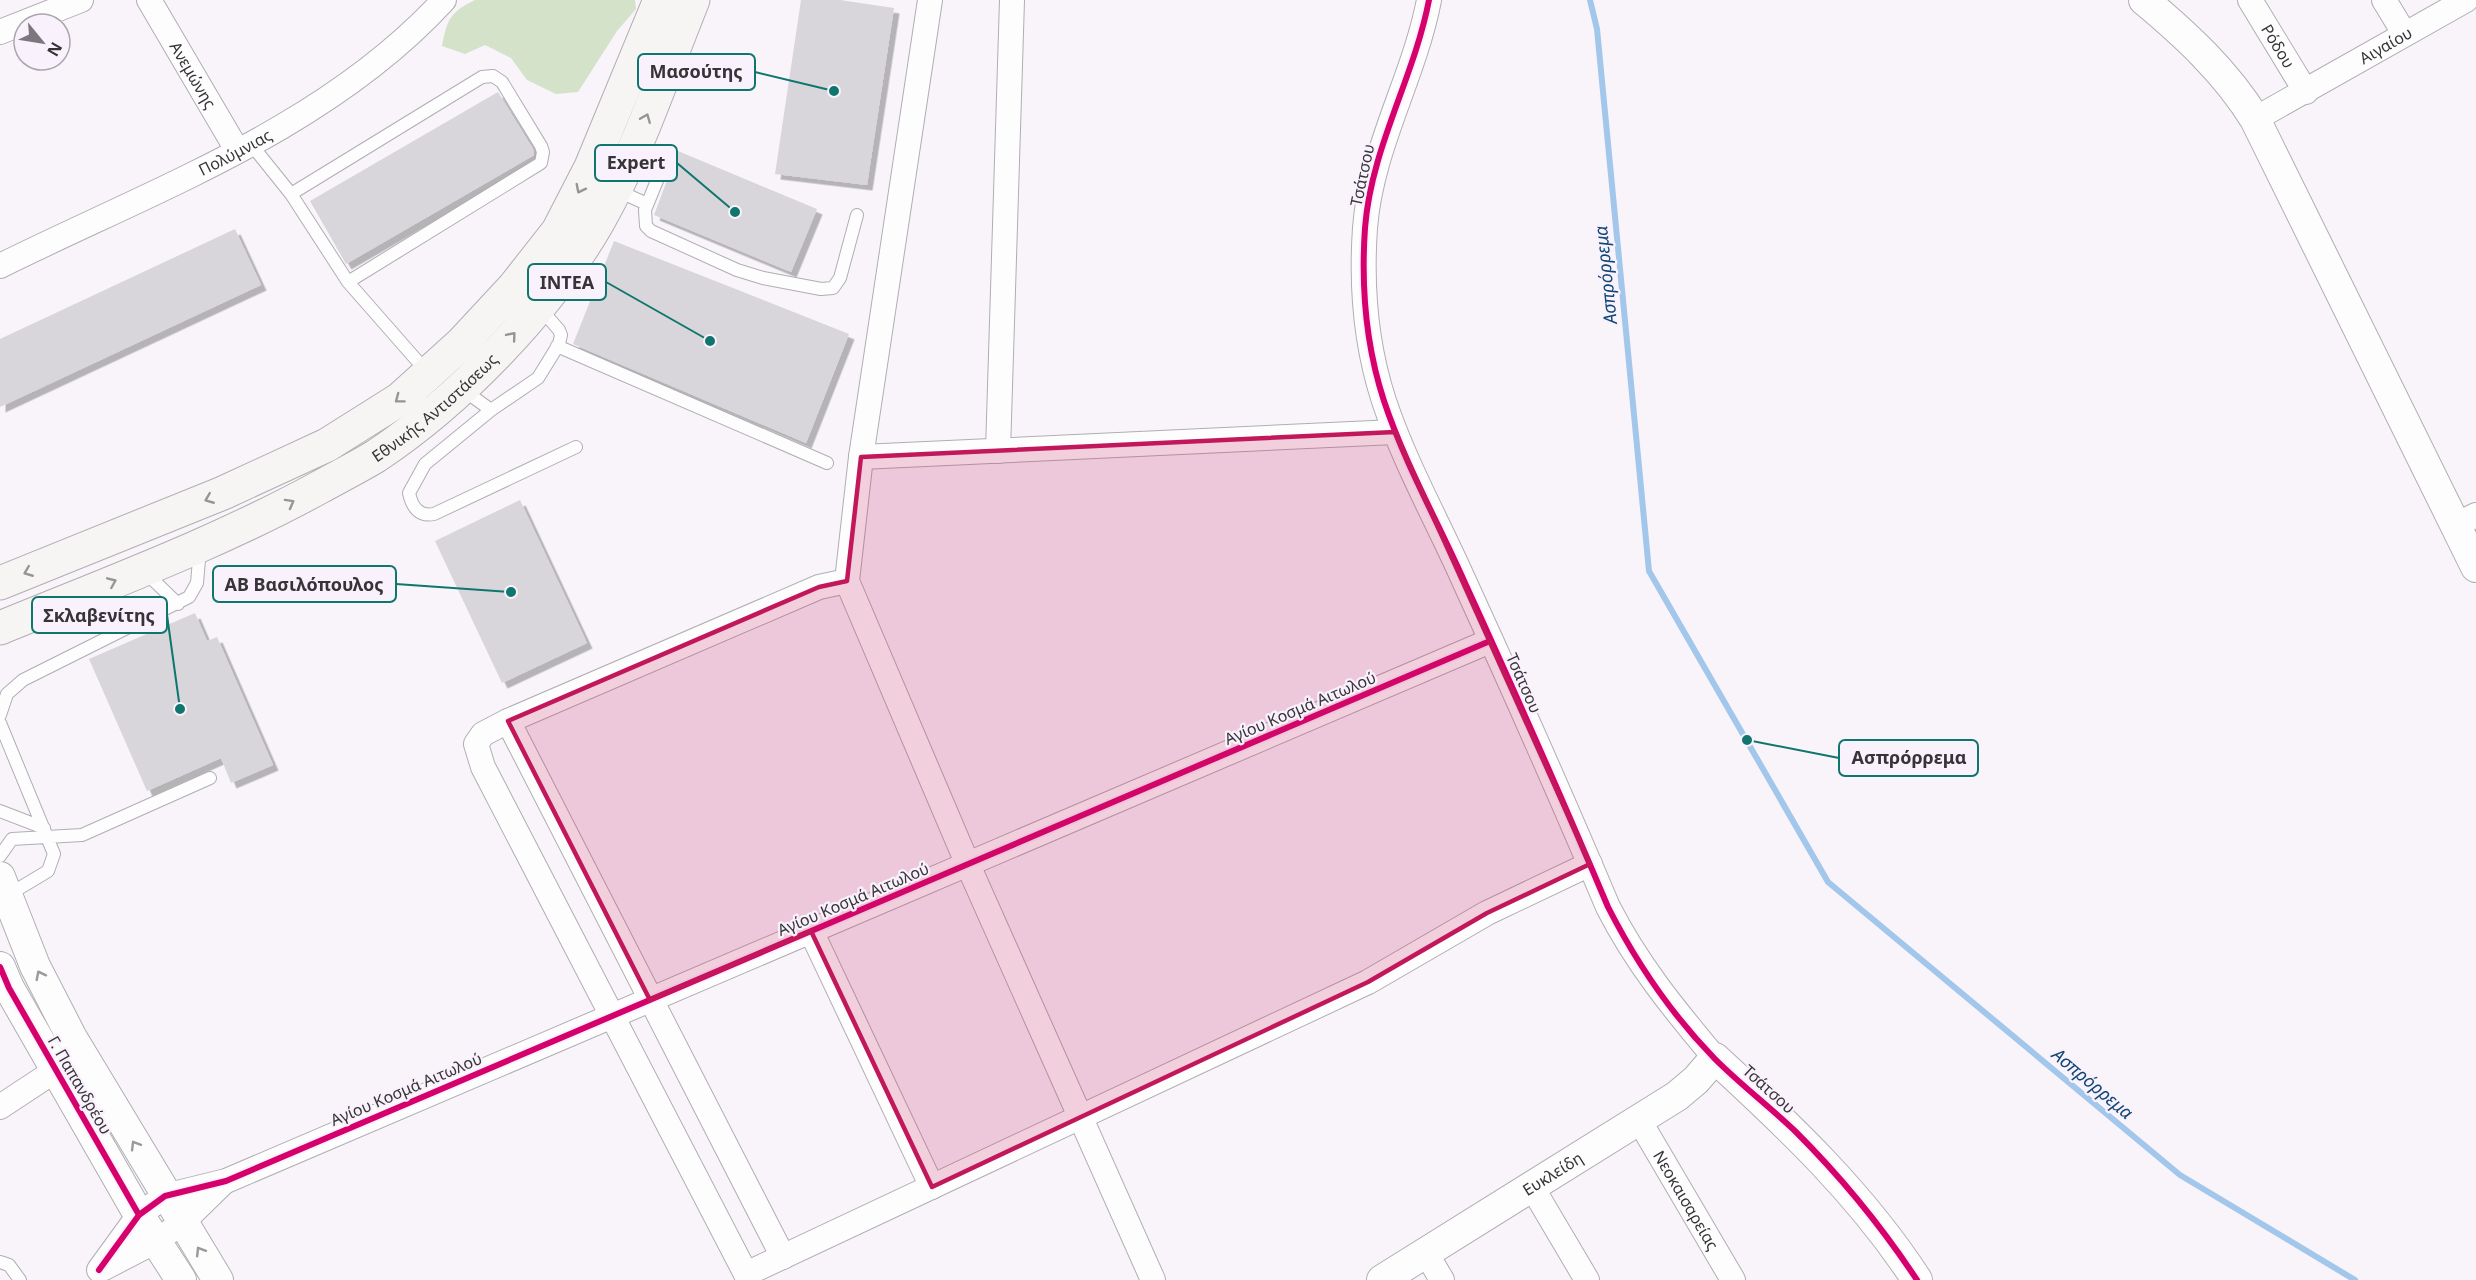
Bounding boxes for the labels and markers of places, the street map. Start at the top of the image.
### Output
callout: Μασούτης [638,54,755,90]
callout: Expert [595,145,677,181]
callout: INTEA [528,264,606,300]
callout: ΑΒ Βασιλόπουλος [213,566,396,602]
callout: Σκλαβενίτης [32,597,167,633]
callout: Ασπρόρρεμα [1839,740,1978,776]

